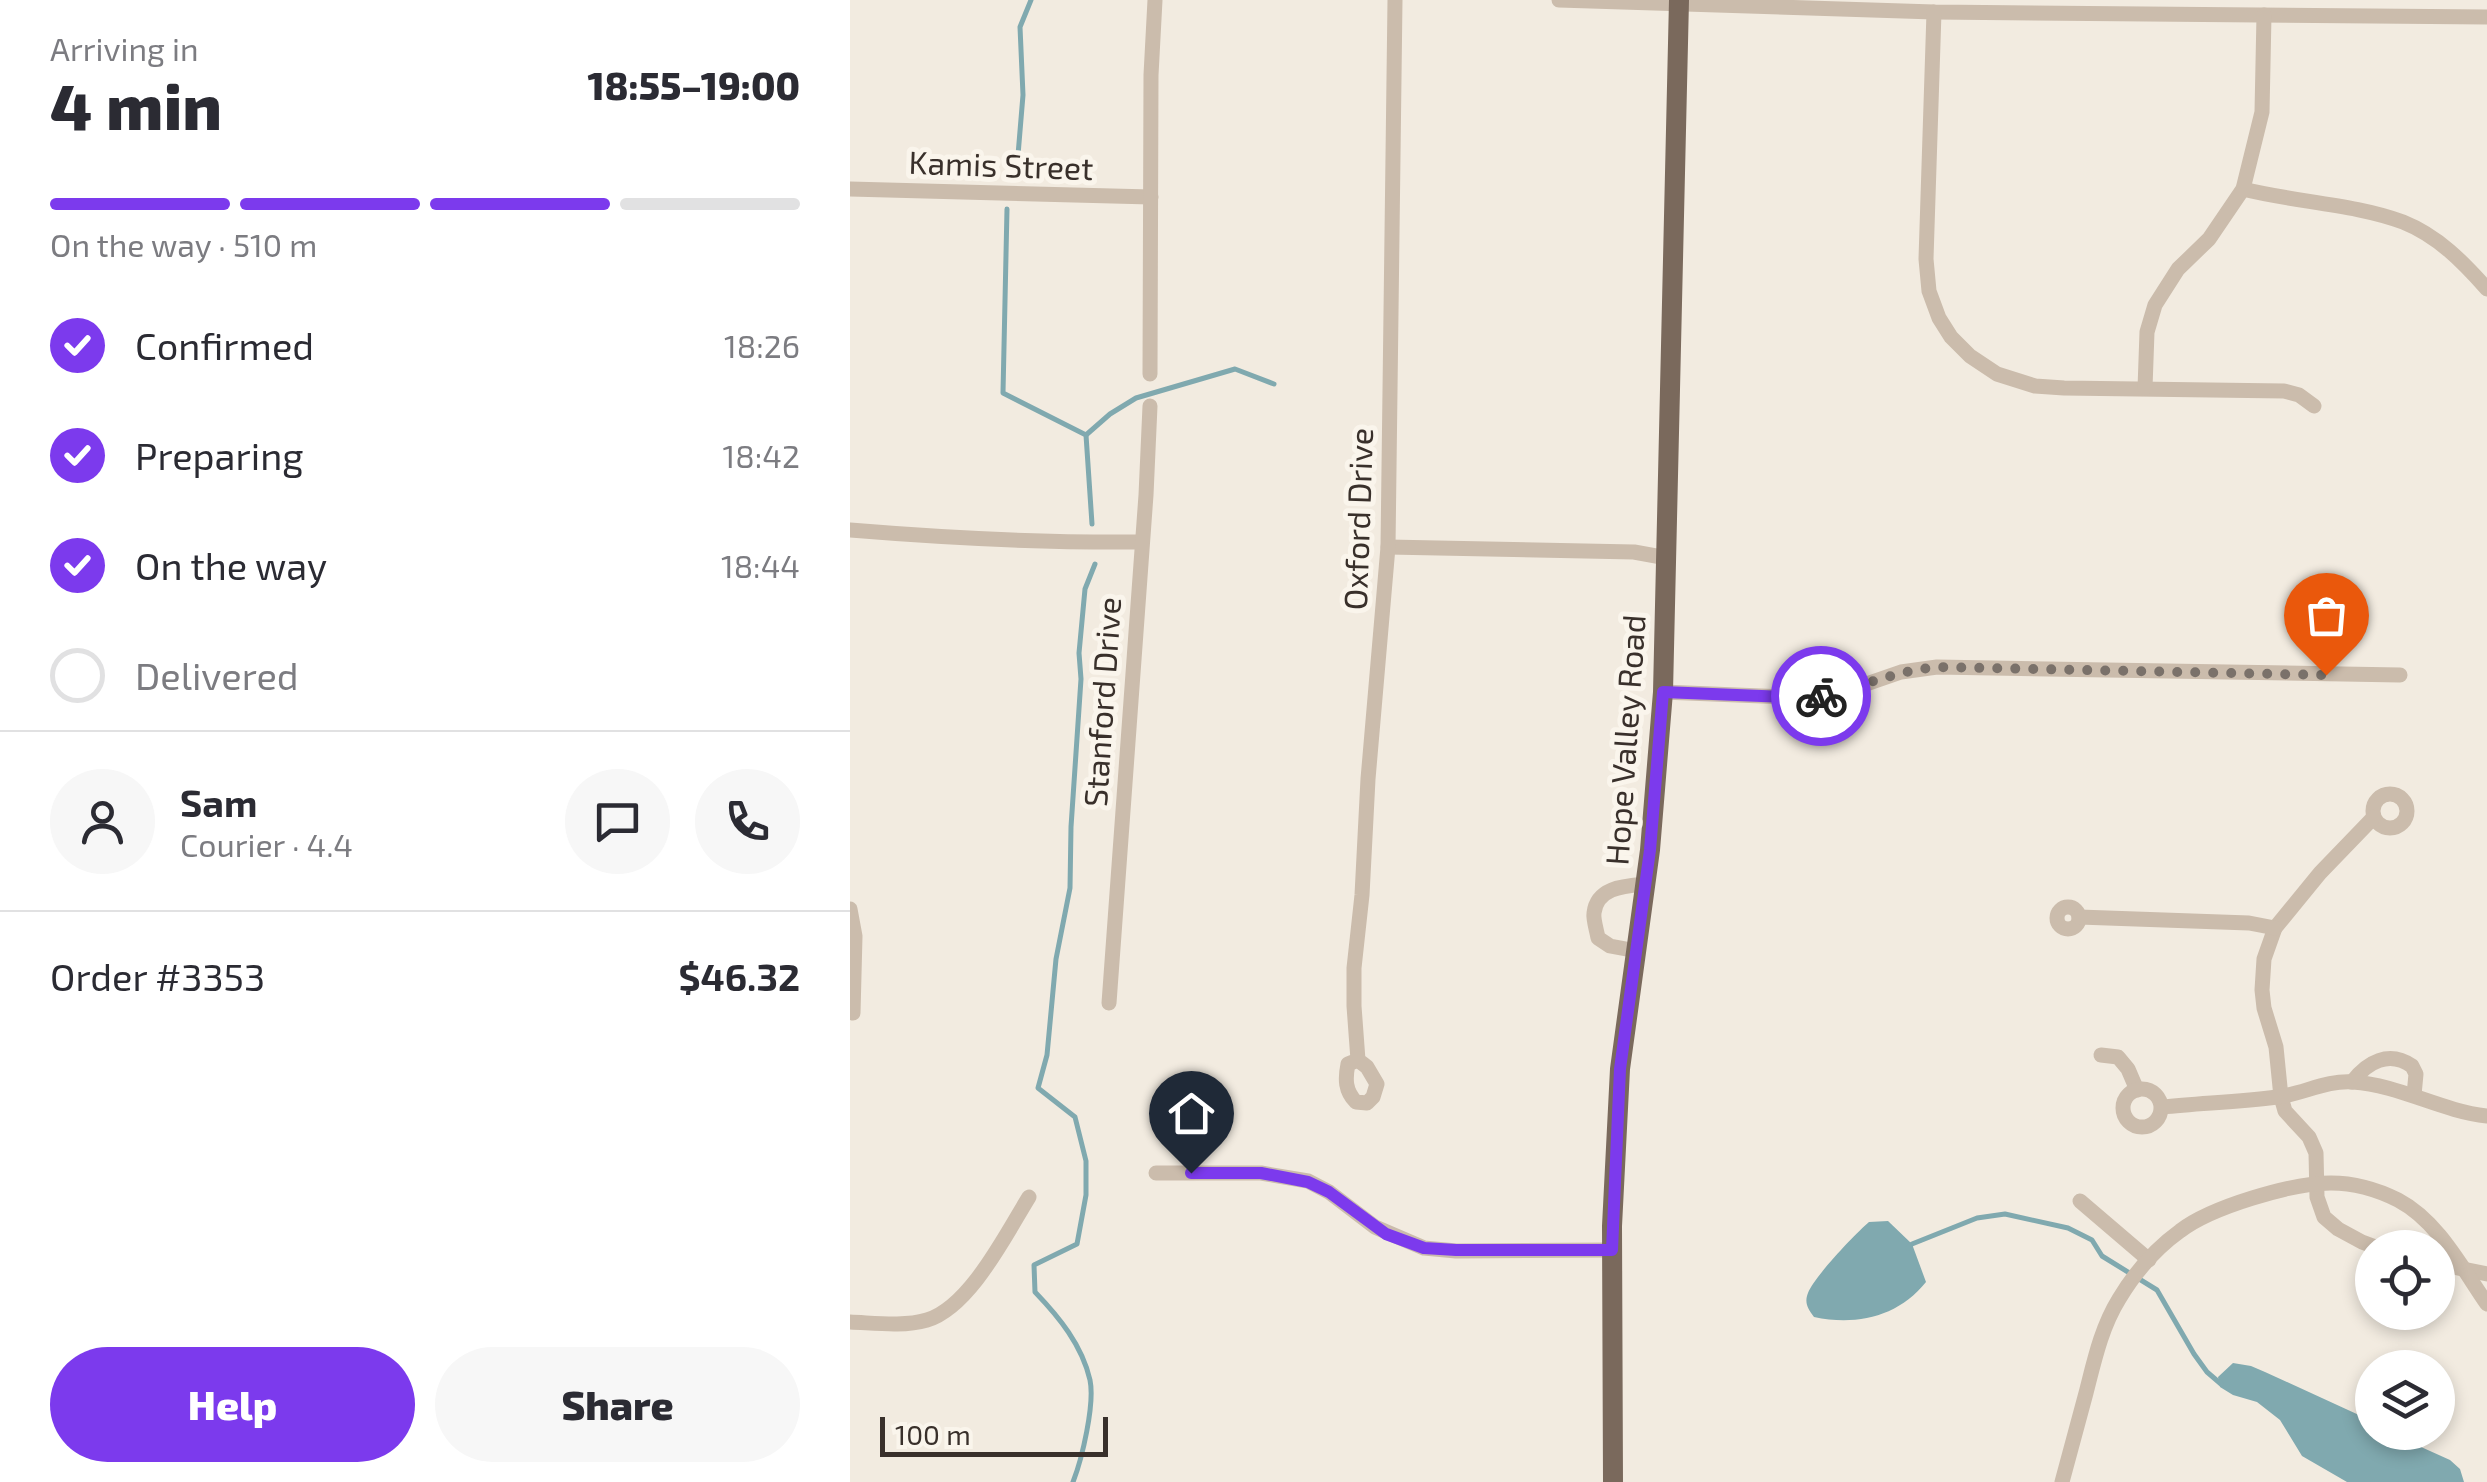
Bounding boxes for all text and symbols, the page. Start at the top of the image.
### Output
text: Arriving in [50,29,199,67]
text: 18:55–19:00 [587,62,800,108]
text: 4 min [50,65,222,143]
street label: Kamis Street [908,142,1094,186]
text: On the way · 510 m [50,225,317,263]
icon: check [50,318,105,373]
text: Confirmed [135,322,314,368]
text: 18:26 [724,326,800,364]
street label: Oxford Drive [1335,427,1379,611]
icon: check [50,428,105,483]
text: Preparing [135,432,303,478]
text: 18:42 [723,436,800,474]
icon: check [50,538,105,593]
text: On the way [135,542,327,588]
text: 18:44 [721,546,800,584]
pin [2284,573,2369,676]
icon: bag [2299,588,2354,643]
street label: Stanford Drive [1075,596,1127,808]
street label: Hope Valley Road [1596,613,1652,866]
courier [1771,646,1871,746]
text: Delivered [135,652,299,698]
icon: bike [1794,669,1849,724]
button: person [50,769,155,874]
button: chat [565,769,670,874]
button: phone [695,769,800,874]
text: Sam [180,779,257,825]
text: Courier · 4.4 [180,825,353,863]
text: Order #3353 [50,953,265,999]
text: $46.32 [678,953,800,999]
pin [1149,1071,1234,1174]
icon: home [1164,1086,1219,1141]
map controls [2355,1230,2455,1450]
button: locate [2355,1230,2455,1330]
button: Help [50,1347,415,1462]
button: Share [435,1347,800,1462]
button: layers [2355,1350,2455,1450]
scale bar [880,1412,1108,1456]
text: 100 m [895,1417,971,1451]

